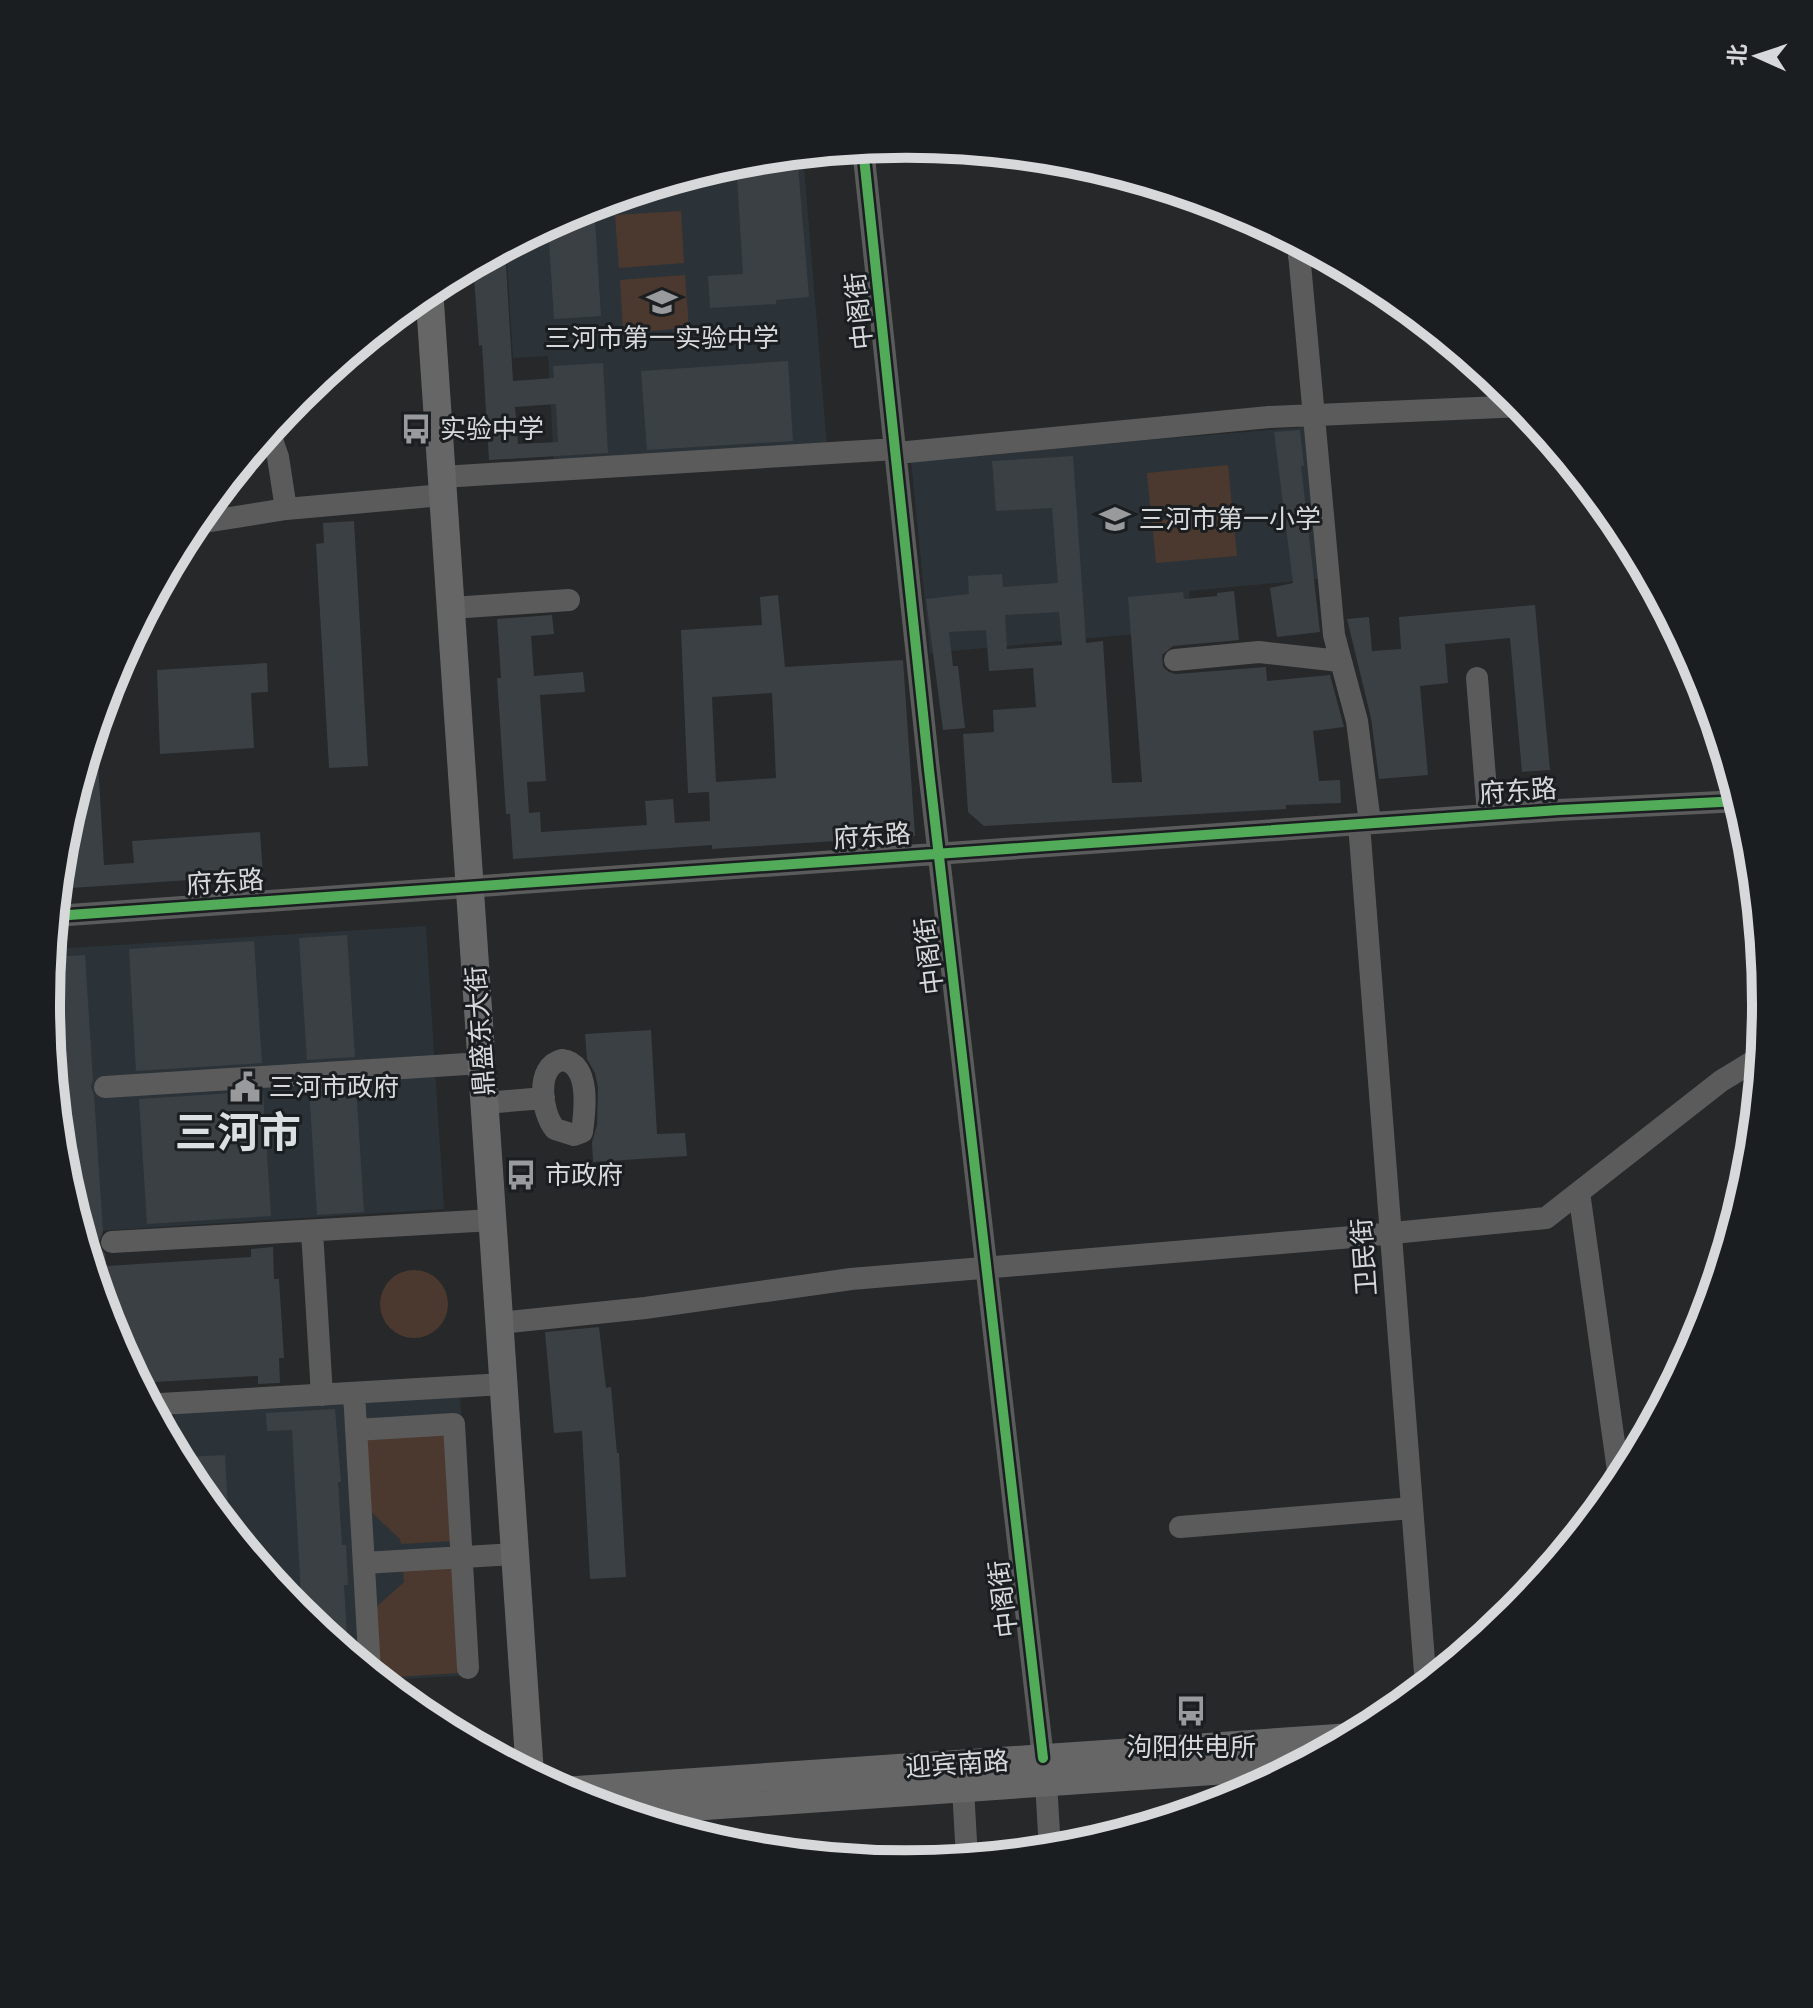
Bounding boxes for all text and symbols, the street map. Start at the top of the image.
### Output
north arrow [1717,16,1797,96]
text: 北 [1722,43,1751,67]
street label: 中阁街 [839,271,878,351]
school or university icon: 三河市第一实验中学 [645,285,679,319]
place label: 三河市第一实验中学 [545,322,779,353]
bus stop icon: 实验中学 [399,412,433,446]
place label: 实验中学 [440,413,544,444]
school or university icon: 三河市第一小学 [1098,502,1132,536]
place label: 三河市第一小学 [1139,503,1321,534]
street label: 府东路 [1478,772,1558,809]
street label: 府东路 [832,817,912,854]
street label: 府东路 [185,863,265,900]
street label: 中阁街 [908,915,949,997]
street label: 鼎盛东大街 [460,965,499,1097]
public building icon: 三河市政府 [228,1070,262,1104]
place label: 三河市政府 [269,1071,399,1102]
district label: 三河市 [175,1106,301,1156]
bus stop icon: 市政府 [504,1158,538,1192]
place label: 市政府 [545,1159,623,1190]
street label: 卫民街 [1345,1217,1382,1297]
street label: 中阁街 [982,1558,1023,1640]
bus stop icon: 泃阳供电所 [1174,1694,1208,1728]
place label: 泃阳供电所 [1126,1731,1256,1762]
street label: 迎宾南路 [904,1744,1010,1783]

